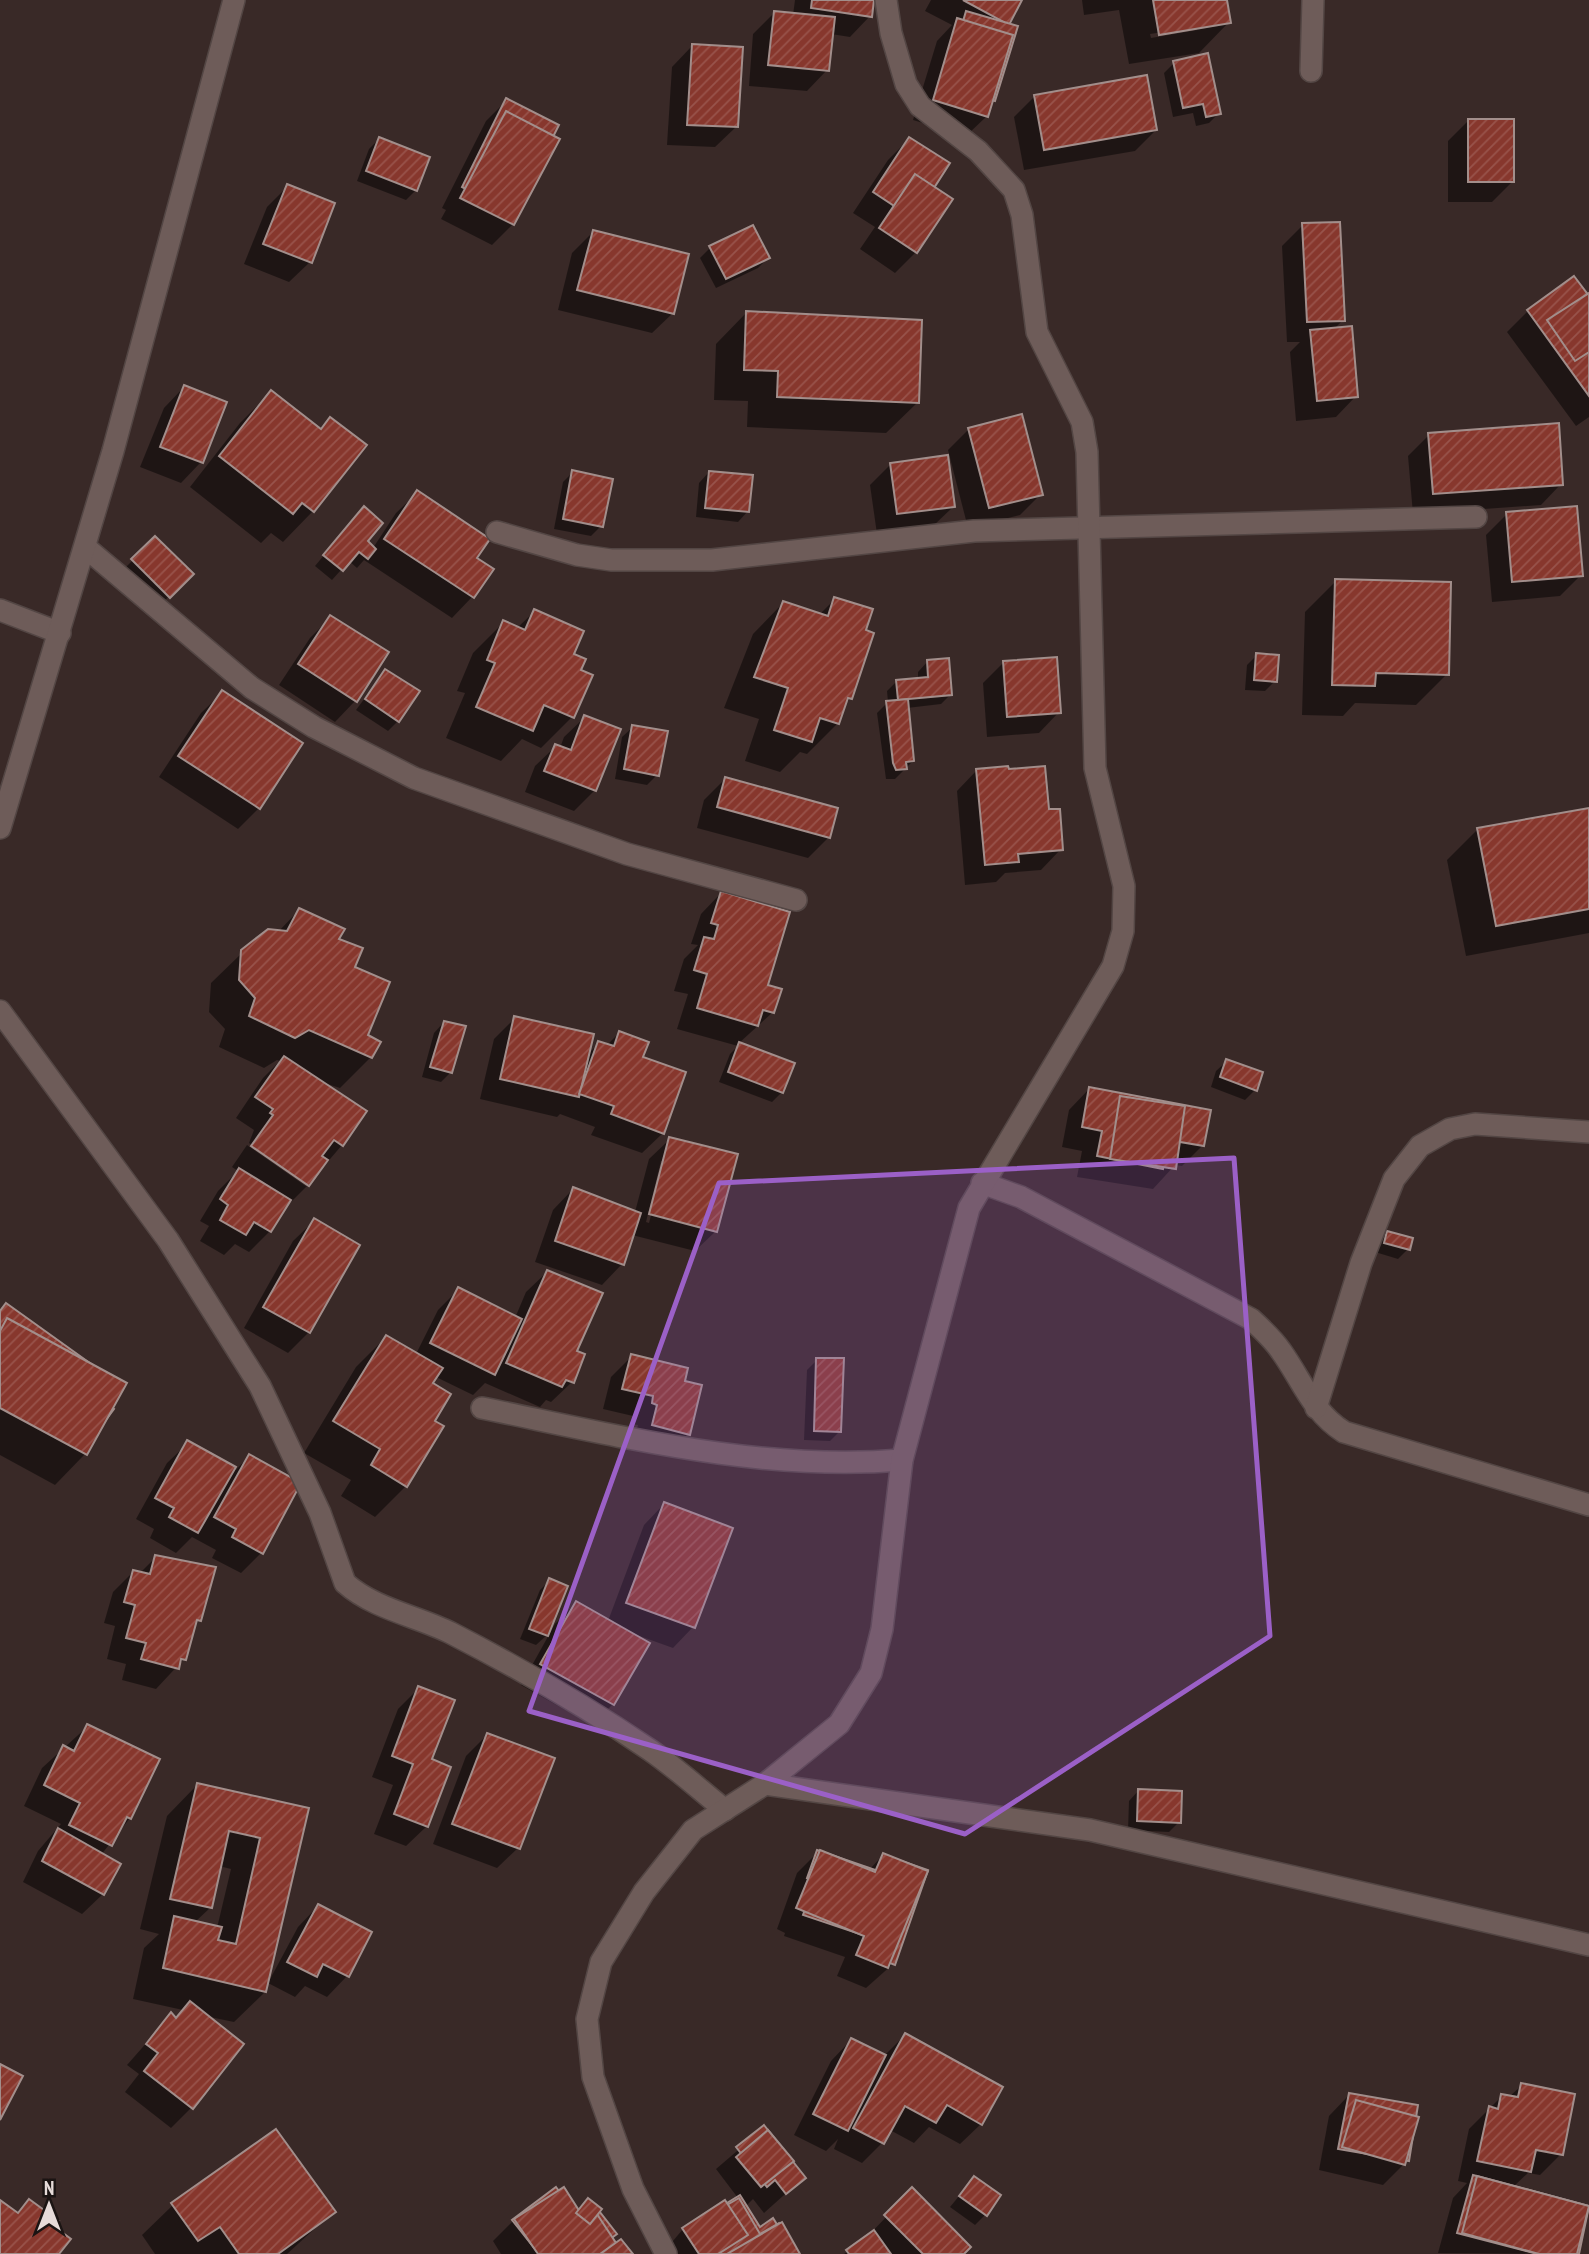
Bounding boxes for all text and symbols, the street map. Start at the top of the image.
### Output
north arrow [14,2170,84,2240]
text: N [44,2176,54,2200]

